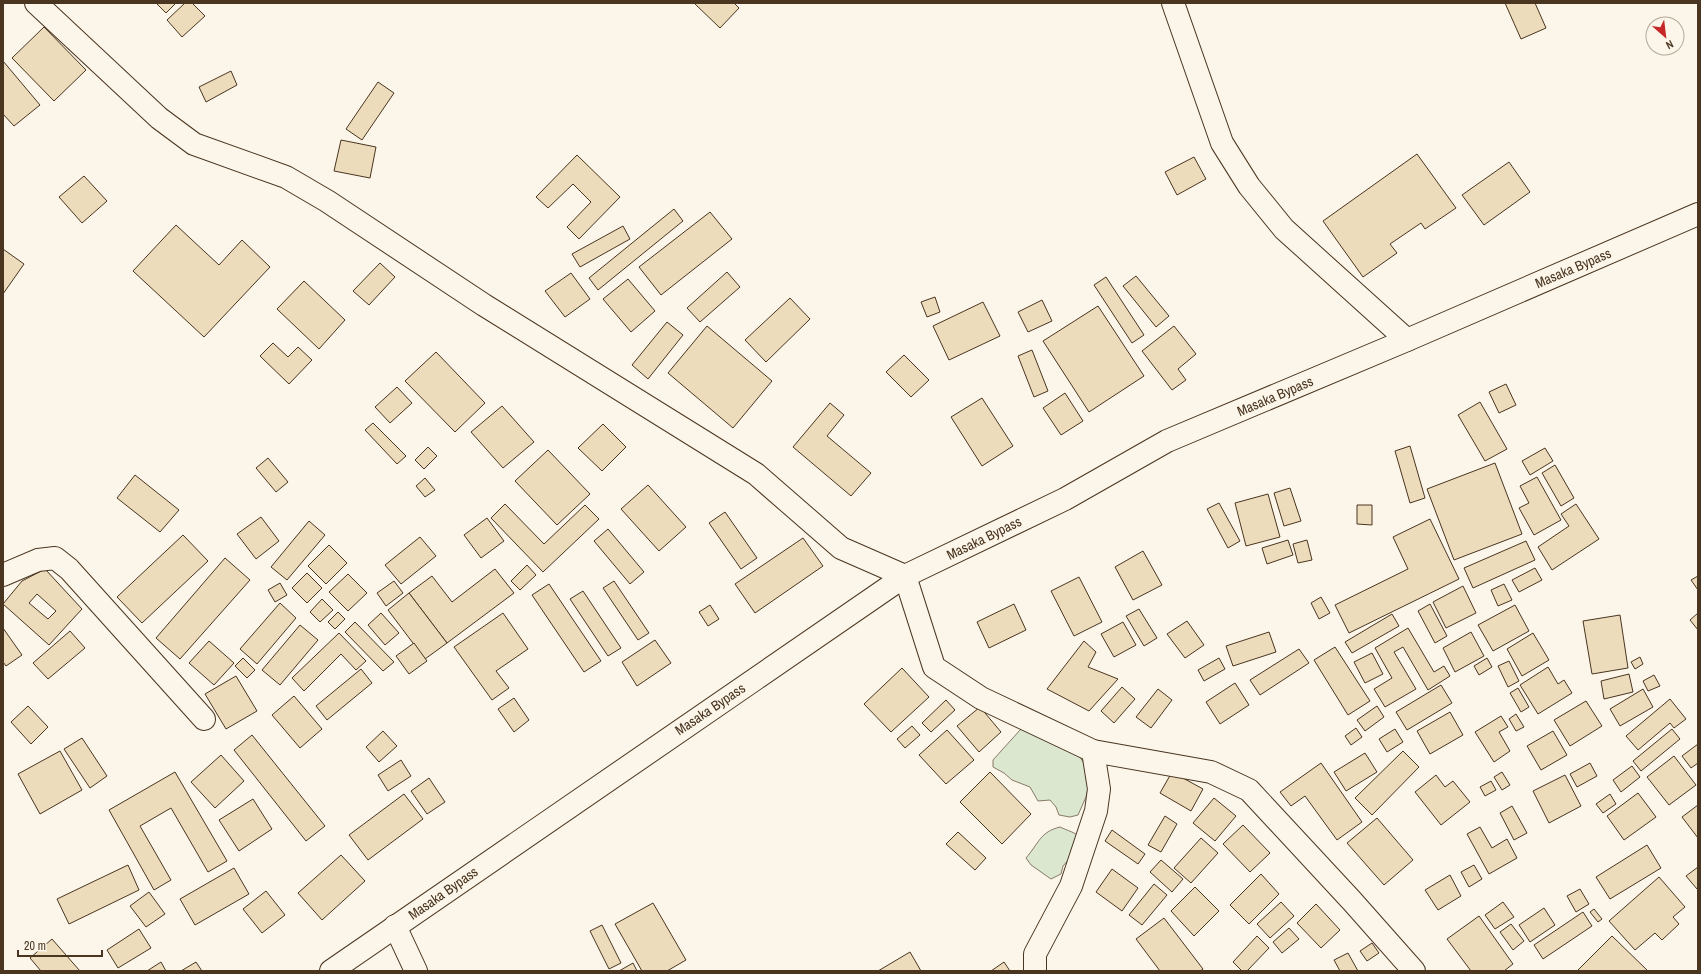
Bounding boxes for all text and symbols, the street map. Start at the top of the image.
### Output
north arrow [1645,16,1685,56]
text: N [1664,37,1676,53]
street label: Masaka Bypass [1532,244,1614,292]
street label: Masaka Bypass [1234,372,1316,420]
street label: Masaka Bypass [944,512,1025,564]
street label: Masaka Bypass [671,679,749,739]
street label: Masaka Bypass [405,862,482,924]
scale bar [18,932,102,958]
text: 20 m [24,938,46,954]

